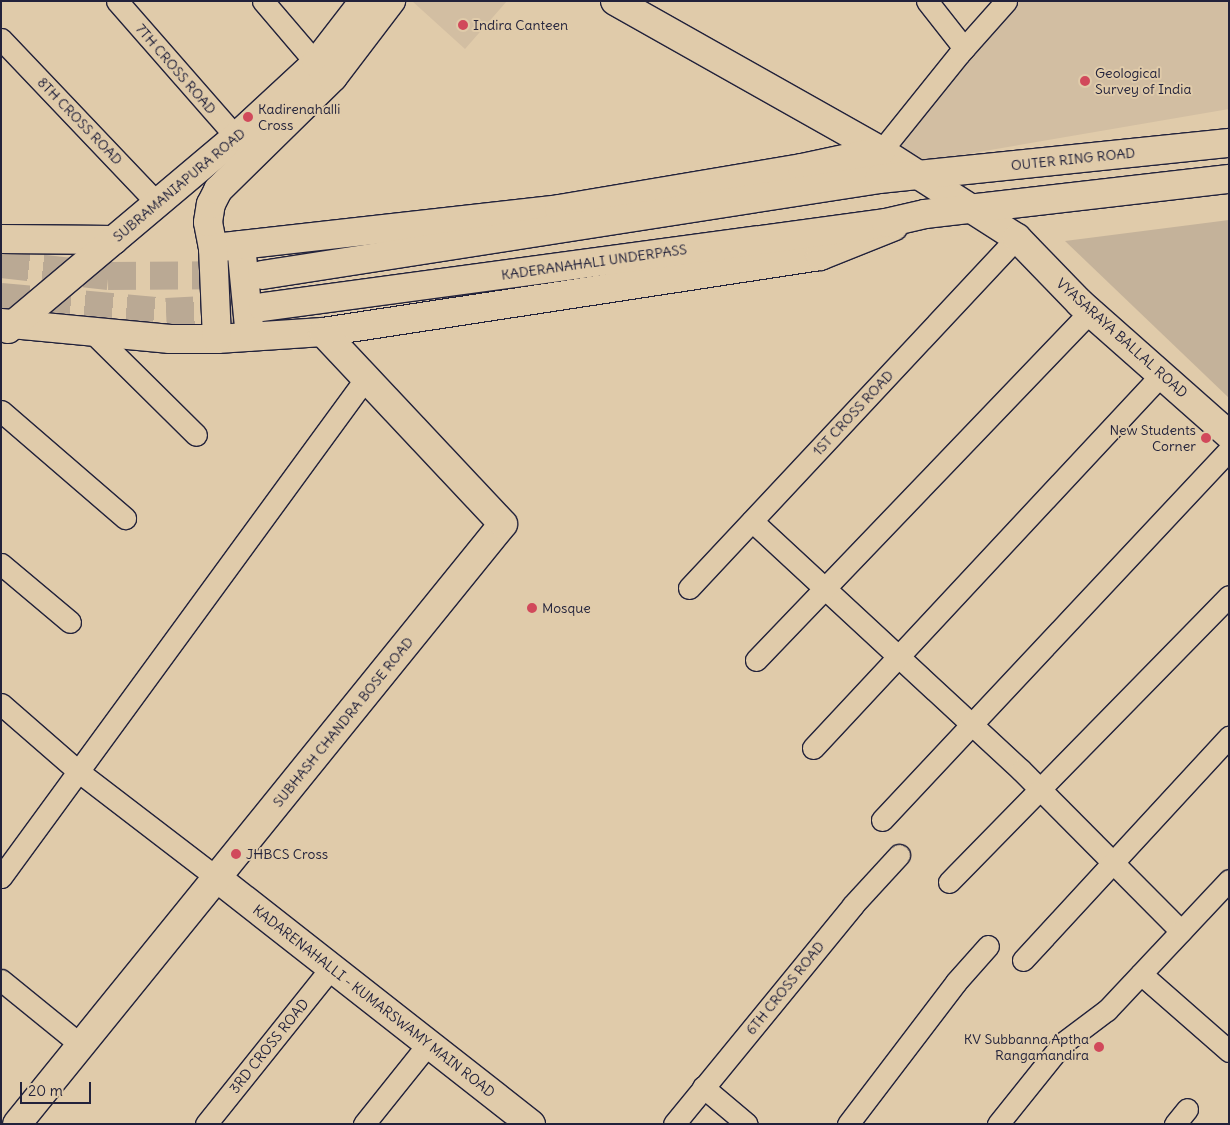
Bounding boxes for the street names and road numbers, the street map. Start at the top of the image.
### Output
street label: 7TH CROSS ROAD [132,20,220,118]
street label: 8TH CROSS ROAD [34,74,126,168]
street label: SUBRAMANIAPURA ROAD [110,125,248,245]
street label: OUTER RING ROAD [1010,144,1136,174]
street label: KADERANAHALI UNDERPASS [500,241,688,283]
street label: VYASARAYA BALLAL ROAD [1053,275,1191,401]
street label: 1ST CROSS ROAD [809,367,897,459]
street label: SUBHASH CHANDRA BOSE ROAD [269,634,417,810]
street label: KADARENAHALLI - KUMARSWAMY MAIN ROAD [250,901,498,1101]
street label: 6TH CROSS ROAD [742,938,828,1038]
street label: 3RD CROSS ROAD [226,995,312,1097]

